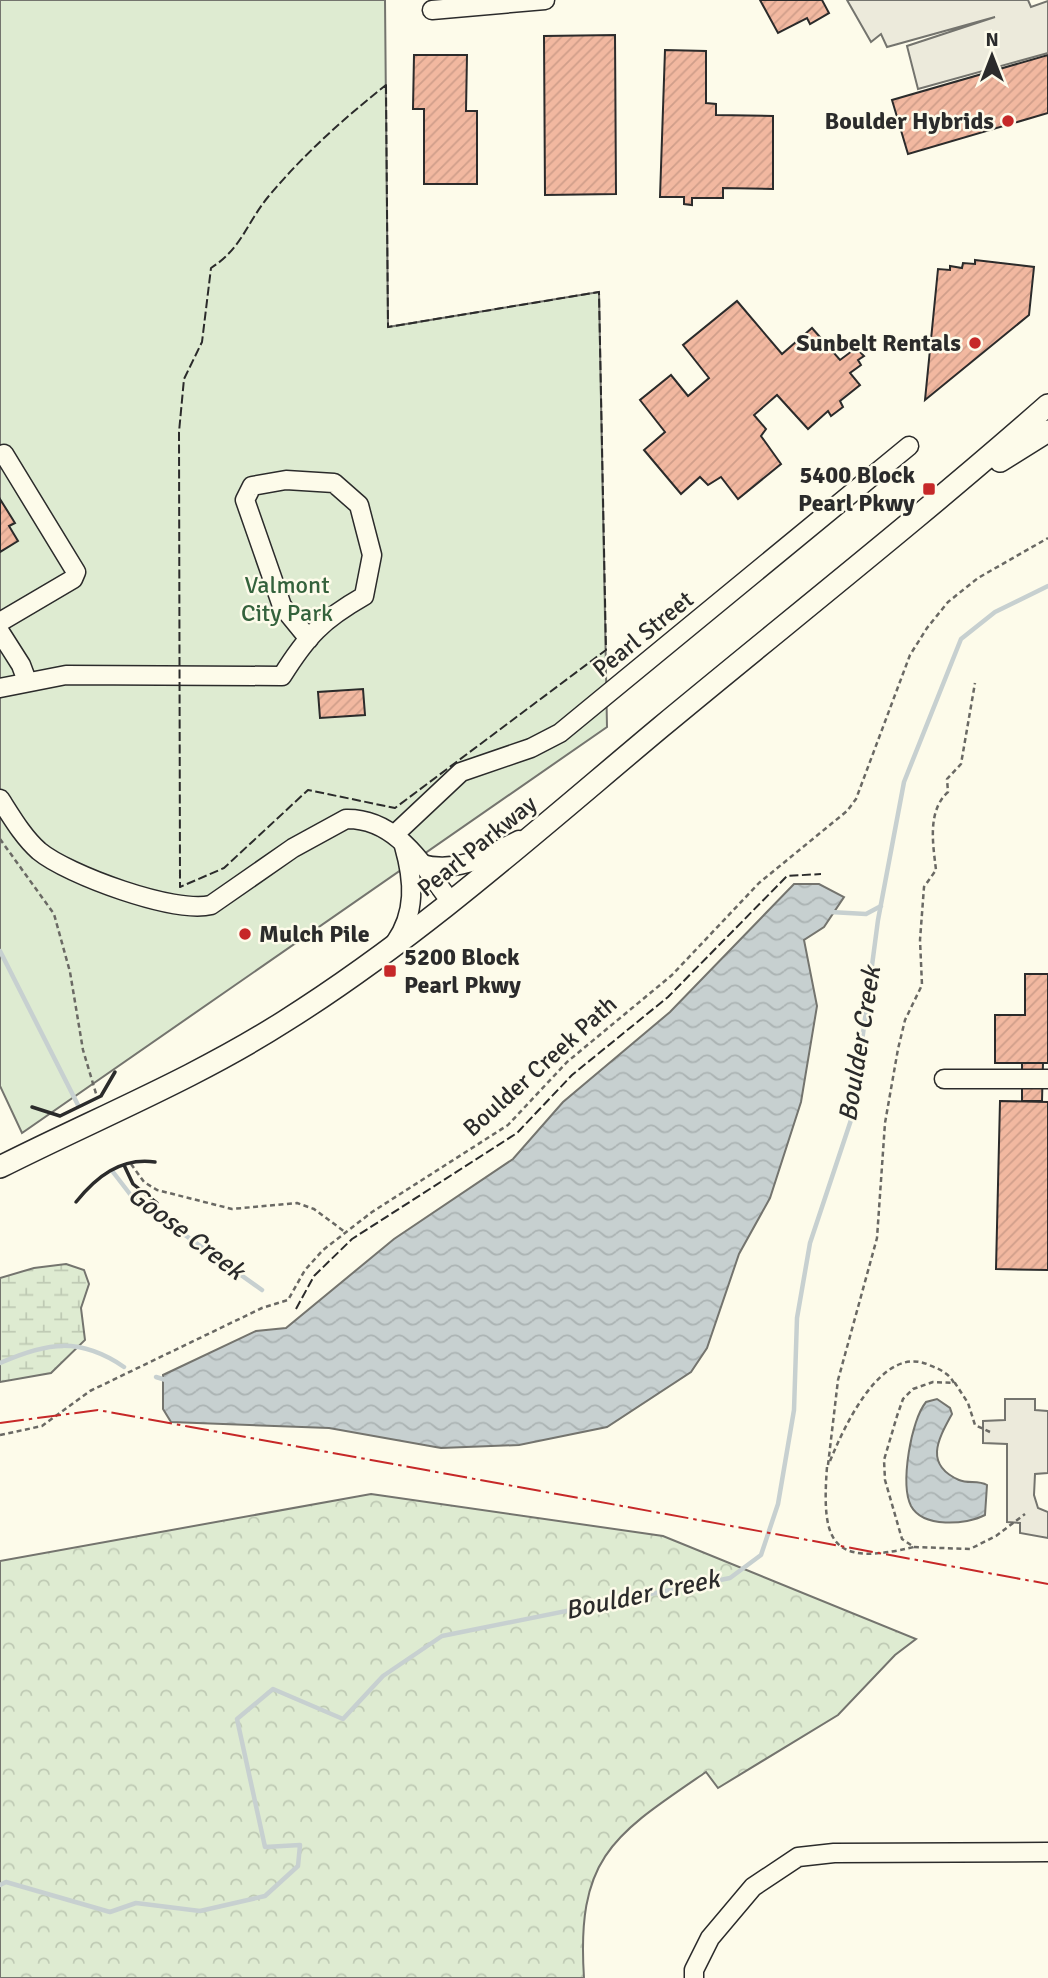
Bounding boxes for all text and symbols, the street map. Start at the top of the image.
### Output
north arrow [957,21,1027,91]
text: N [985,28,999,52]
place label: Boulder Hybrids [825,106,994,136]
marker: Boulder Hybrids [1000,113,1016,129]
place label: Sunbelt Rentals [796,328,961,358]
marker: Sunbelt Rentals [967,335,983,351]
place label: 5400 Block Pearl Pkwy [798,460,915,518]
marker: 5400 Block Pearl Pkwy [921,481,937,497]
park label: Valmont City Park [241,570,333,628]
street label: Pearl Street [587,584,699,684]
street label: Pearl Parkway [411,789,543,903]
place label: Mulch Pile [259,919,370,949]
marker: Mulch Pile [237,926,253,942]
place label: 5200 Block Pearl Pkwy [404,942,521,1000]
water label: Boulder Creek [832,962,888,1124]
marker: 5200 Block Pearl Pkwy [382,963,398,979]
street label: Boulder Creek Path [457,989,623,1143]
water label: Goose Creek [121,1179,252,1288]
water label: Boulder Creek [562,1563,724,1627]

